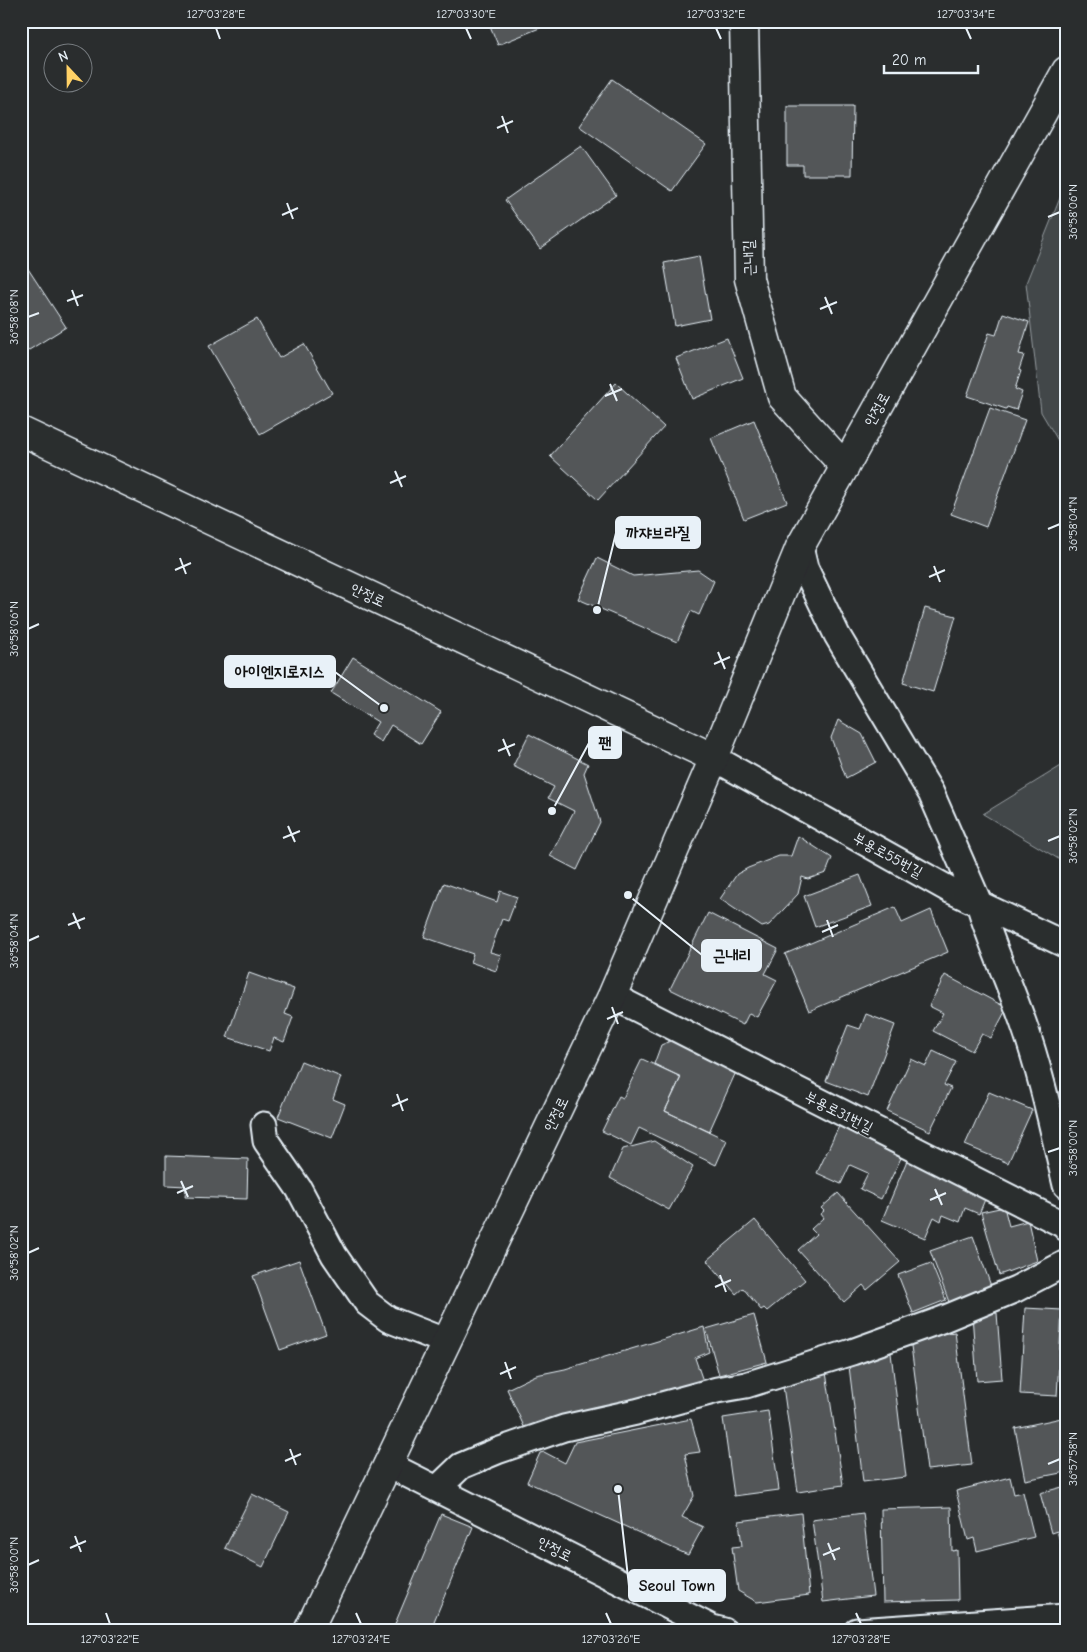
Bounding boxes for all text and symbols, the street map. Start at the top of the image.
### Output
text: 127°03'28"E [187,7,245,21]
text: 127°03'30"E [436,7,496,21]
text: 127°03'32"E [687,7,745,21]
text: 127°03'34"E [937,7,995,21]
north arrow [42,42,92,92]
scale bar [884,42,978,74]
text: N [56,47,71,66]
text: 20 m [892,51,926,69]
text: 36°58'06"N [1066,184,1080,240]
street label: 근내길 [739,240,759,276]
text: 36°58'08"N [7,289,21,345]
street label: 안정로 [860,389,894,429]
text: 36°58'04"N [1066,497,1080,551]
callout: 까쟈브라질 [616,517,700,548]
text: 까쟈브라질 [626,524,690,542]
street label: 안정로 [348,579,388,611]
text: 36°58'06"N [7,601,21,657]
callout: 아이엔지로지스 [225,656,335,687]
text: 아이엔지로지스 [234,663,325,681]
callout: 팬 [589,727,621,758]
text: 팬 [599,734,612,752]
text: 36°58'02"N [1066,808,1080,864]
street label: 부용로55번길 [850,829,926,881]
text: 36°58'04"N [7,914,21,968]
callout: 근내리 [702,940,761,971]
text: 근내리 [713,947,751,965]
street label: 부용로31번길 [802,1087,876,1137]
street label: 안정로 [540,1094,572,1134]
text: 36°58'00"N [1066,1120,1080,1176]
text: 36°58'02"N [7,1225,21,1281]
text: 36°57'58"N [1066,1432,1080,1486]
street label: 안정로 [535,1533,575,1565]
text: 36°58'00"N [7,1537,21,1593]
callout: Seoul Town [629,1570,725,1601]
text: Seoul Town [639,1577,715,1595]
text: 127°03'22"E [81,1632,139,1646]
text: 127°03'24"E [332,1632,390,1646]
text: 127°03'26"E [582,1632,640,1646]
text: 127°03'28"E [832,1632,890,1646]

